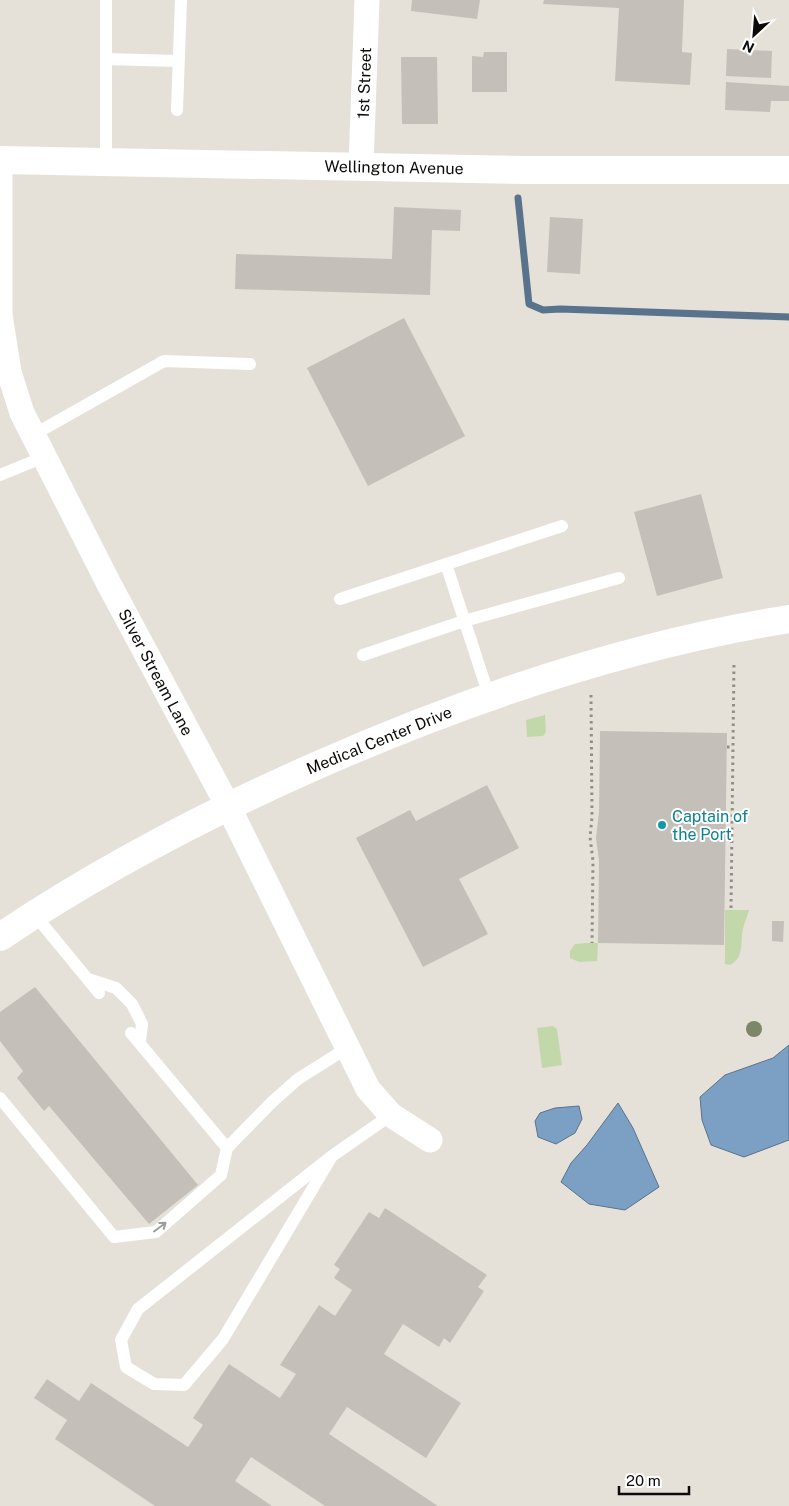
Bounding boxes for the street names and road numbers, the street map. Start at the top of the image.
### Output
street label: 1st Street [354,47,375,119]
street label: Wellington Avenue [324,157,464,178]
street label: Silver Stream Lane [114,606,197,739]
street label: Medical Center Drive [304,703,455,778]

